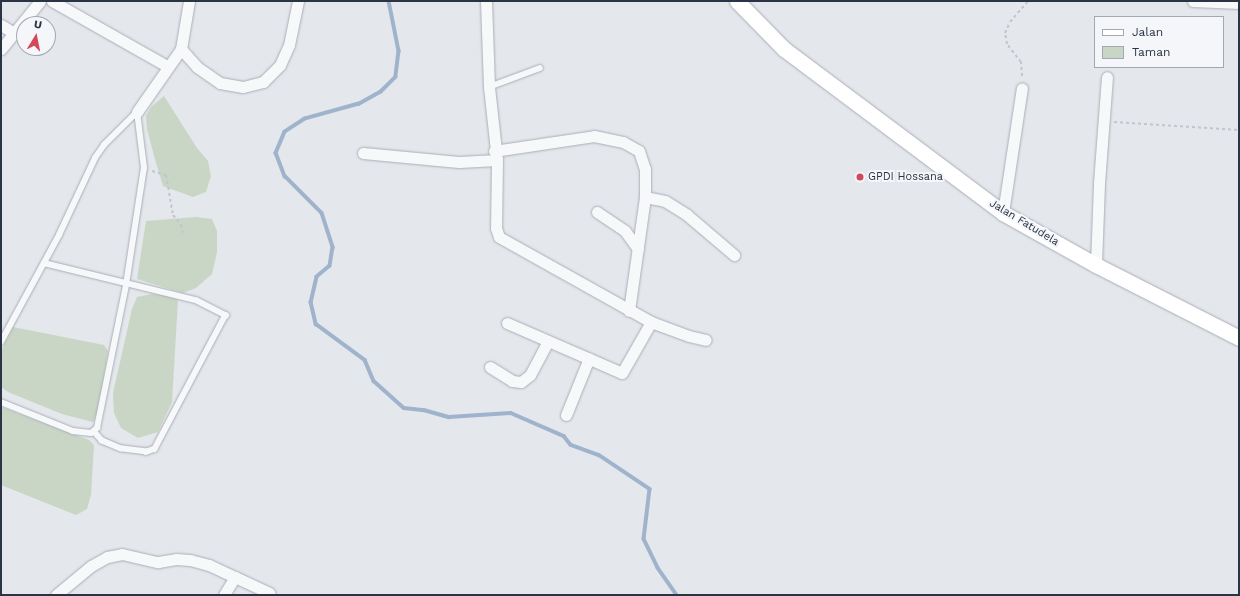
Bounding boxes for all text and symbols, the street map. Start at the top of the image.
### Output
north arrow [16,16,56,56]
legend [1094,16,1224,68]
text: U [33,18,43,32]
text: Jalan [1132,25,1163,39]
text: Taman [1132,45,1170,59]
place label: GPDI Hossana [868,170,943,184]
marker: GPDI Hossana [855,172,865,182]
street label: Jalan Fatudela [987,197,1061,249]

